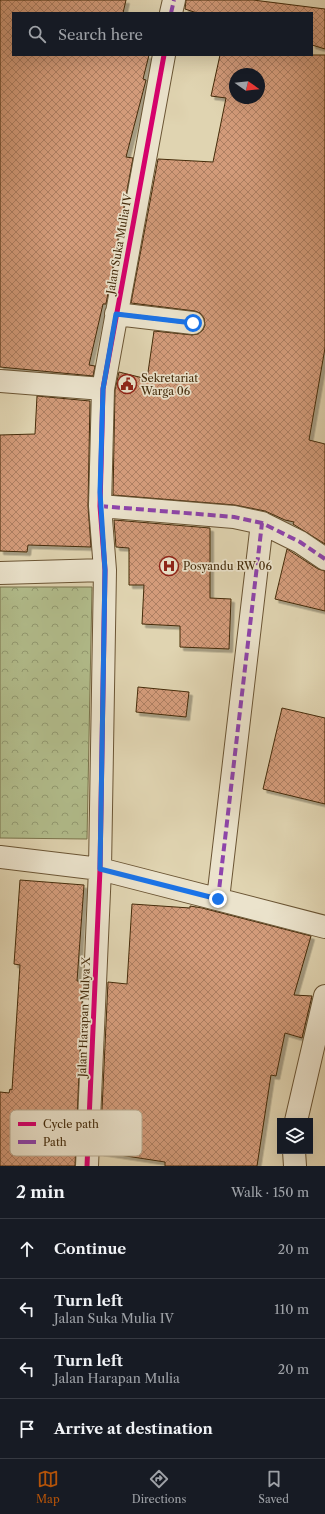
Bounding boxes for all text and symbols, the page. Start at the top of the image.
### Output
search box [12,12,313,56]
icon: search [26,23,48,45]
text: Search here [58,25,143,44]
north arrow [229,68,265,104]
street label: Jalan Suka Mulia IV [103,192,135,297]
route start [184,314,202,332]
place label: Sekretariat Warga 06 [140,371,198,398]
public building icon: Sekretariat Warga 06 [116,373,138,395]
hospital icon: Posyandu RW 06 [158,555,180,577]
place label: Posyandu RW 06 [183,559,273,573]
route end [209,890,227,908]
street label: Jalan Harapan Mulya X [75,956,93,1079]
legend [10,1110,142,1156]
text: Cycle path [43,1117,99,1131]
map controls [277,1118,313,1154]
button: layers [277,1118,313,1154]
text: Path [43,1135,67,1149]
text: 2 min [16,1182,65,1202]
text: Walk · 150 m [231,1184,309,1200]
icon: ahead [16,1238,38,1260]
text: Continue [54,1239,126,1258]
text: 20 m [278,1241,309,1257]
text: Turn left [54,1291,123,1310]
icon: left [16,1298,38,1320]
text: 110 m [274,1301,309,1317]
text: Jalan Suka Mulia IV [54,1310,174,1326]
text: Turn left [54,1351,123,1370]
icon: left [16,1358,38,1380]
text: 20 m [278,1361,309,1377]
text: Jalan Harapan Mulia [54,1370,180,1386]
icon: arrive [16,1418,38,1440]
text: Arrive at destination [54,1419,213,1438]
tab: Map [36,1468,60,1506]
tab: Directions [132,1468,186,1506]
tab: Saved [258,1468,289,1506]

